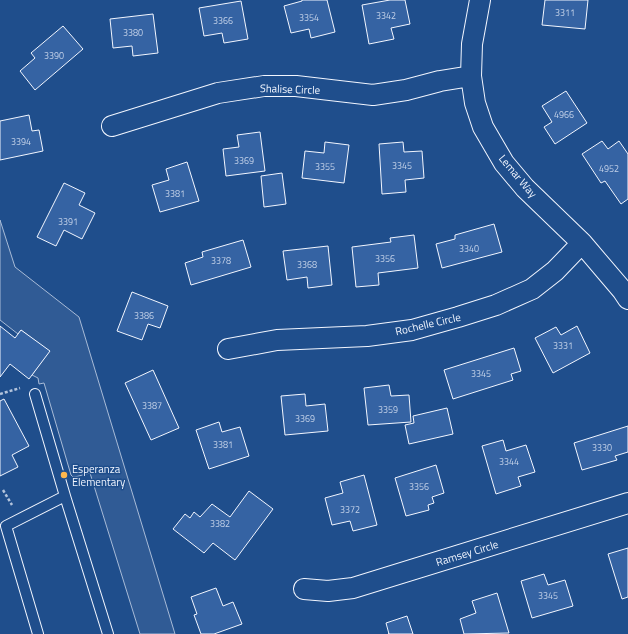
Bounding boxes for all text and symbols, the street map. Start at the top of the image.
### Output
house number: 3311 [555,6,575,19]
house number: 3342 [376,9,396,22]
house number: 3354 [299,11,319,24]
house number: 3366 [213,14,233,27]
house number: 3380 [123,26,143,39]
house number: 3390 [44,49,64,62]
street label: Shalise Circle [260,80,321,98]
house number: 4966 [554,108,574,121]
house number: 3394 [11,135,31,148]
street label: Lemar Way [495,151,541,202]
house number: 3369 [234,154,254,167]
house number: 3345 [392,159,412,172]
house number: 3355 [315,160,335,173]
house number: 4952 [599,162,619,175]
house number: 3381 [165,187,185,200]
house number: 3391 [58,215,78,228]
house number: 3340 [459,242,479,255]
house number: 3356 [375,252,395,265]
house number: 3378 [211,254,231,267]
house number: 3368 [297,258,317,271]
house number: 3386 [134,309,154,322]
street label: Rochelle Circle [394,309,463,339]
house number: 3331 [553,339,573,352]
house number: 3345 [471,367,491,380]
house number: 3387 [142,399,162,412]
house number: 3359 [378,403,398,416]
house number: 3369 [295,412,315,425]
house number: 3381 [213,438,233,451]
house number: 3330 [592,441,612,454]
house number: 3344 [499,455,519,468]
place label: Esperanza Elementary [72,461,126,490]
marker: Esperanza Elementary [59,470,69,480]
house number: 3356 [409,480,429,493]
house number: 3372 [340,503,360,516]
house number: 3382 [210,517,230,530]
street label: Ramsey Circle [434,536,501,570]
house number: 3345 [538,589,558,602]

